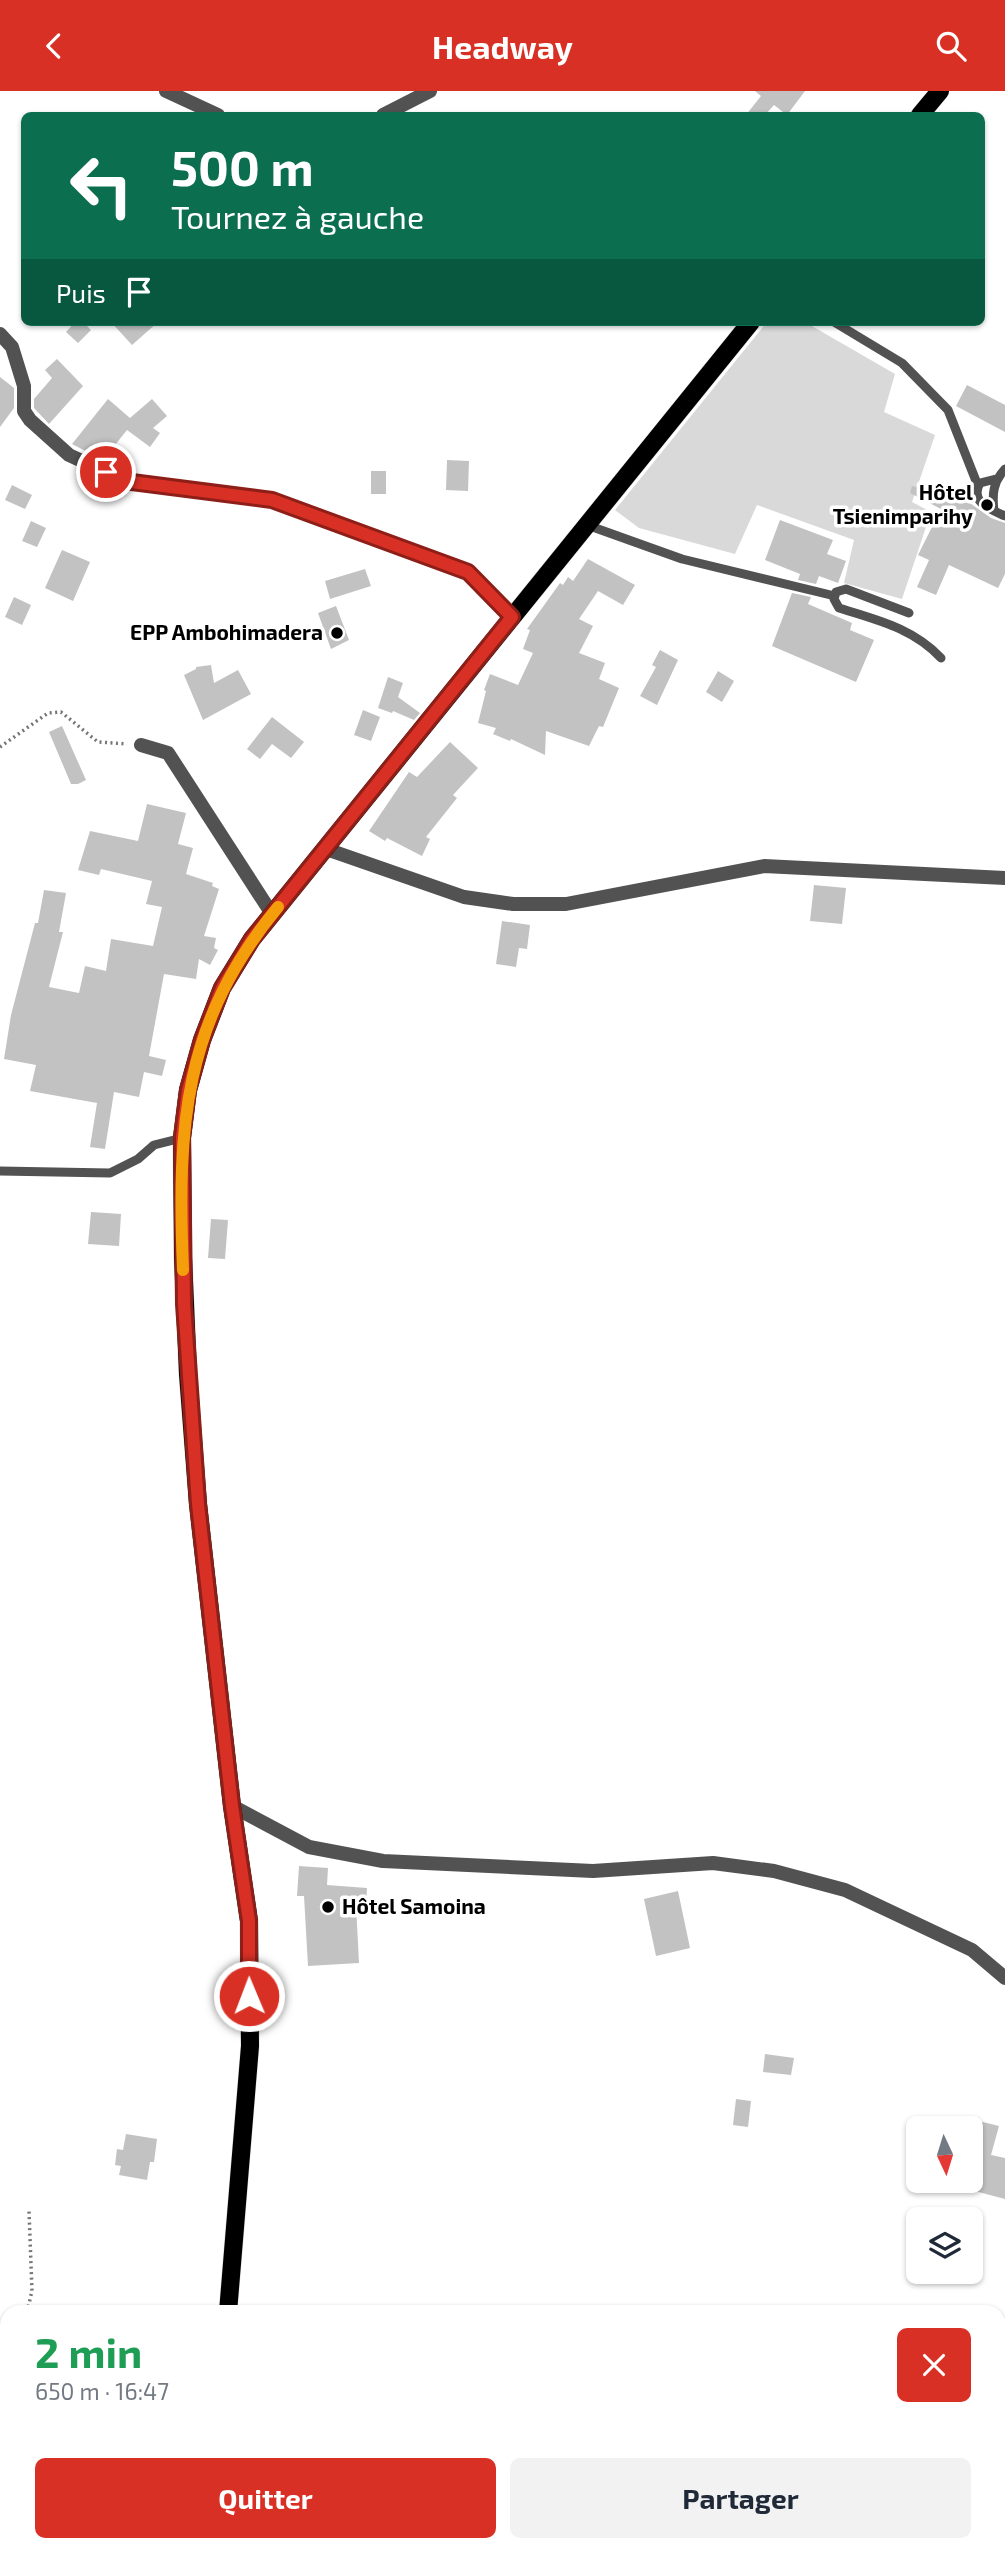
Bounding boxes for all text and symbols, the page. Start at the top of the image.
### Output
icon: back [35,27,73,65]
text: Headway [432,27,573,65]
icon: search [932,27,970,65]
text: 500 m [171,137,314,196]
icon: left [56,140,147,231]
text: Tournez à gauche [171,197,424,235]
icon: arrive [120,273,158,311]
text: Puis [56,277,106,308]
pin [76,442,136,502]
icon: arrive [87,453,125,491]
place label: Hôtel Tsienimparihy [833,479,973,529]
marker: Hôtel Tsienimparihy [979,497,995,513]
place label: EPP Ambohimadera [130,619,323,644]
marker: EPP Ambohimadera [329,625,345,641]
place label: Hôtel Samoina [342,1893,486,1918]
marker: Hôtel Samoina [320,1899,336,1915]
position arrow [212,1959,286,2033]
north arrow [906,2116,984,2193]
map controls [906,2116,983,2284]
button: layers [906,2207,983,2284]
text: 2 min [35,2326,142,2376]
button: close [897,2328,971,2402]
text: 650 m · 16:47 [35,2377,169,2405]
button: Quitter [35,2458,496,2538]
button: Partager [510,2458,971,2538]

